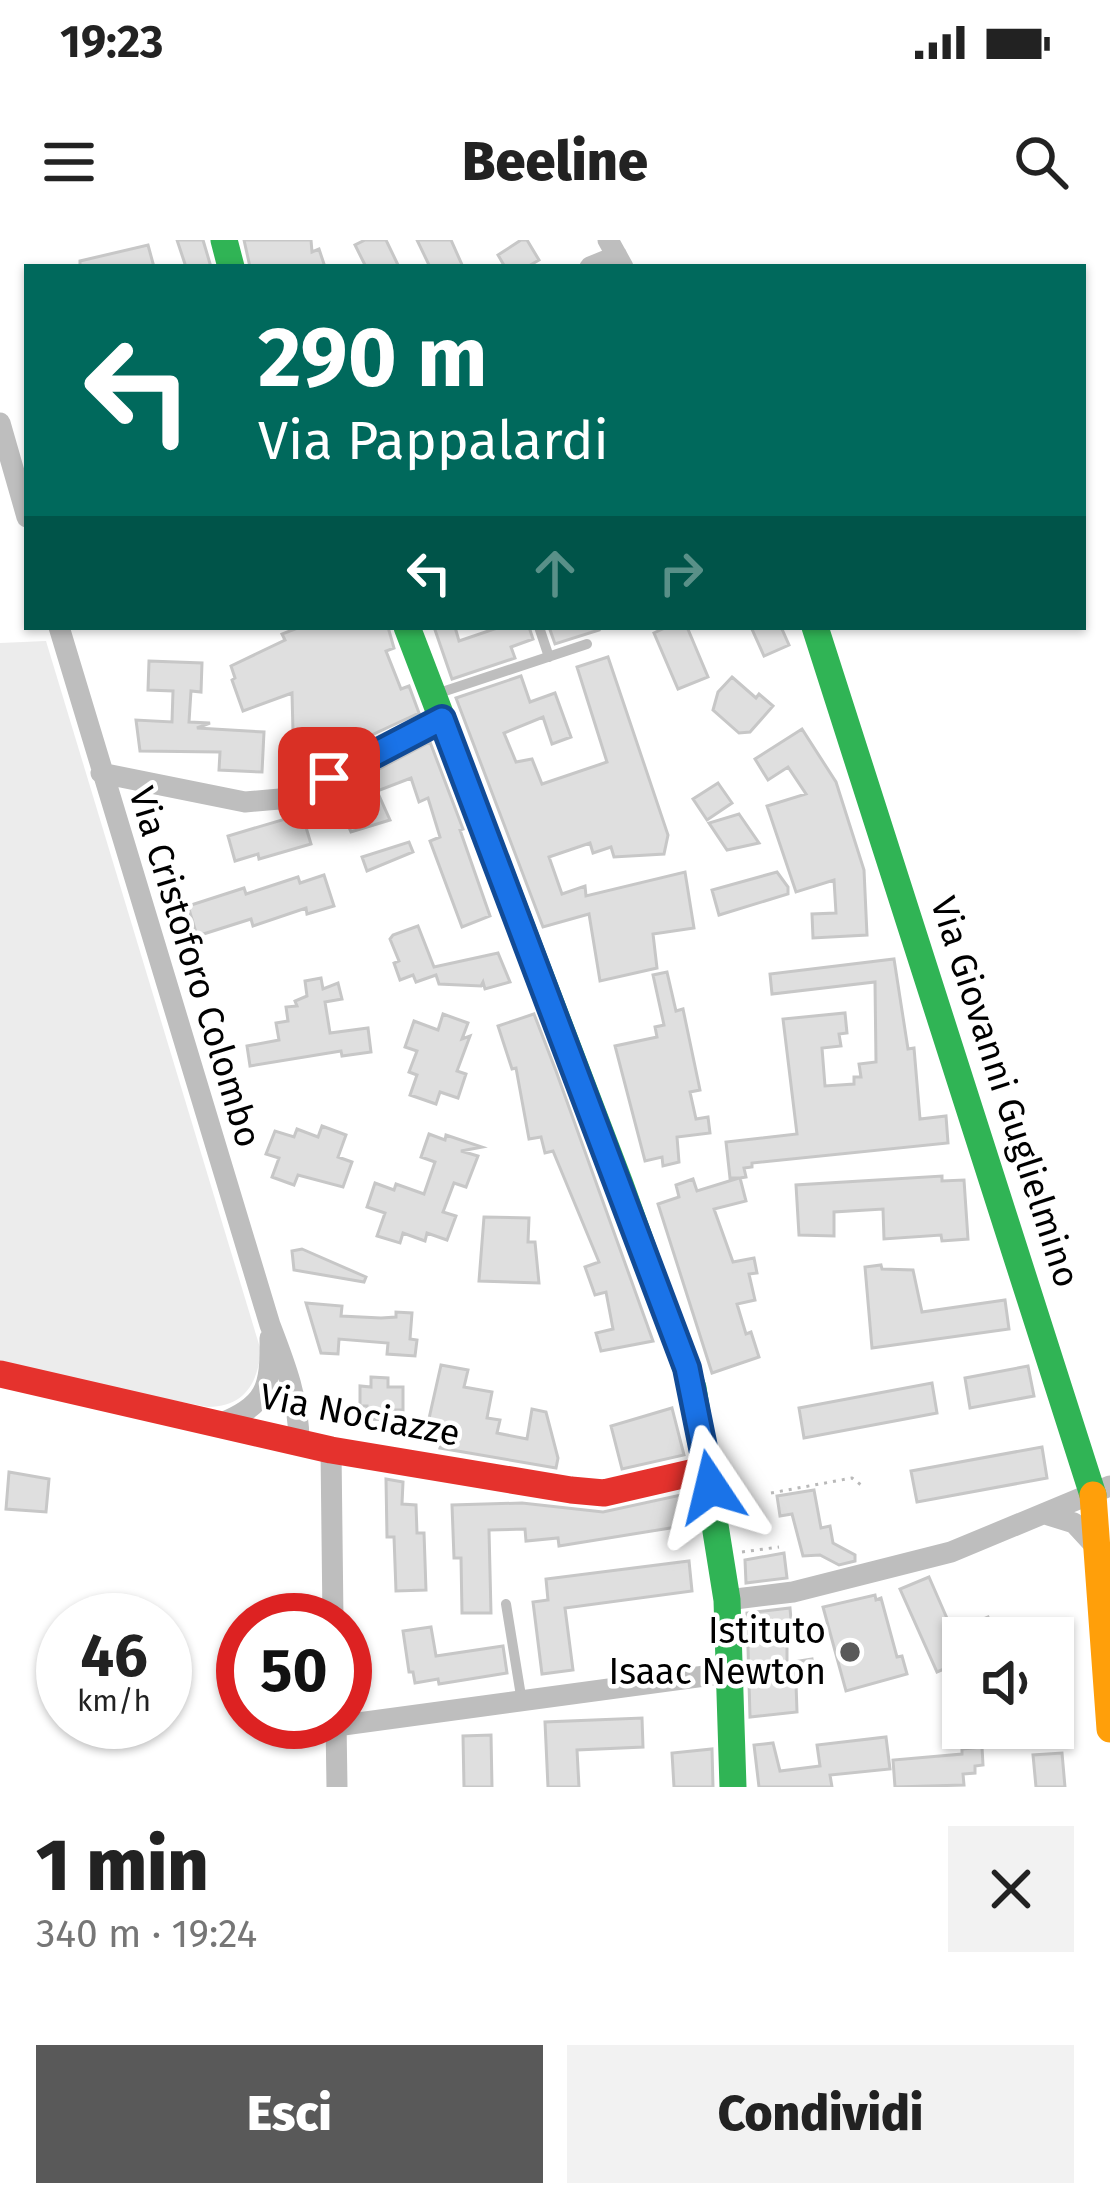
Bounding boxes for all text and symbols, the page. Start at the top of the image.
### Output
text: 19:23 [60,15,163,69]
icon: menu [36,129,102,195]
icon: search [1008,129,1074,195]
text: Beeline [462,130,648,194]
text: 290 m [258,307,488,408]
icon: left [60,312,216,468]
text: Via Pappalardi [258,409,609,473]
icon: left [396,540,462,606]
icon: ahead [522,540,588,606]
icon: right [648,540,714,606]
pin [278,727,380,829]
icon: arrive [296,745,362,811]
street label: Via Cristoforo Colombo [119,782,271,1152]
street label: Via Giovanni Guglielmino [921,891,1089,1293]
street label: Via Nociazze [256,1374,464,1456]
position arrow [648,1424,774,1550]
speed limit sign: 50 [216,1593,372,1749]
place label: Istituto Isaac Newton [609,1609,826,1694]
map controls [942,1617,1074,1749]
button: sound [942,1617,1074,1749]
text: 46 [80,1620,148,1692]
marker: Istituto Isaac Newton [837,1639,863,1665]
text: km/h [77,1683,151,1719]
text: 1 min [36,1823,209,1909]
button: close [948,1826,1074,1952]
text: 340 m · 19:24 [36,1911,257,1957]
button: Esci [36,2045,543,2183]
button: Condividi [567,2045,1074,2183]

